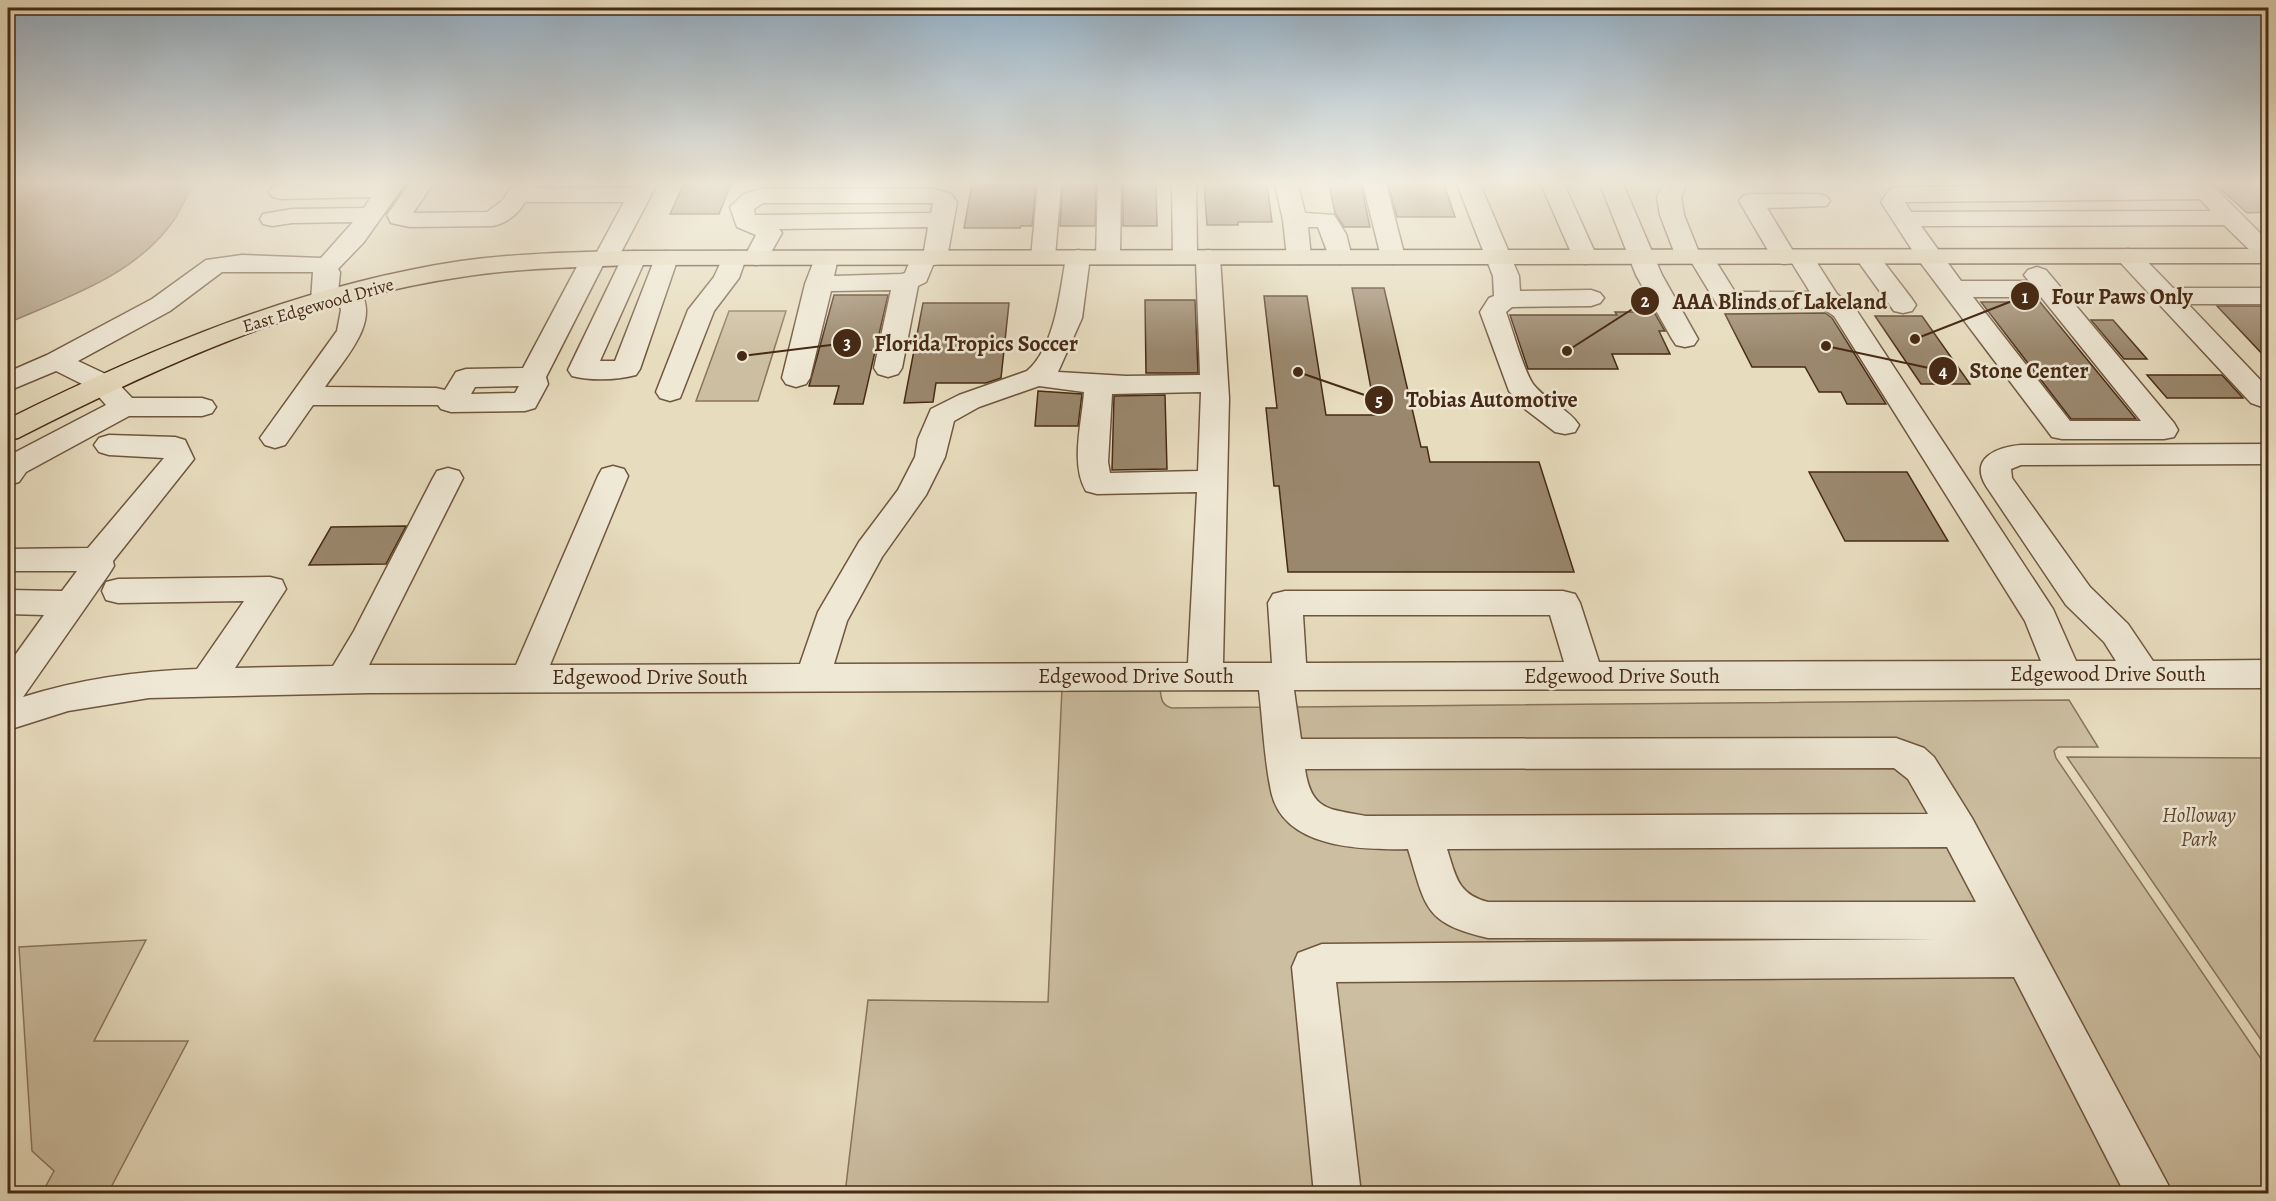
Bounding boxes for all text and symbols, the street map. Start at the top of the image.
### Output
street label: East Edgewood Drive [240,272,396,338]
callout: Four Paws Only [2010,276,2205,316]
callout: AAA Blinds of Lakeland [1630,281,1899,321]
text: Four Paws Only [2051,282,2194,312]
text: 1 [2022,285,2029,309]
text: AAA Blinds of Lakeland [1672,287,1888,317]
text: 2 [1641,289,1650,313]
callout: Florida Tropics Soccer [832,323,1090,363]
text: Florida Tropics Soccer [874,329,1078,359]
text: 3 [843,331,851,355]
callout: Stone Center [1928,351,2101,391]
text: Stone Center [1969,356,2089,386]
text: 4 [1939,359,1948,383]
callout: Tobias Automotive [1364,380,1590,420]
text: Tobias Automotive [1406,385,1578,415]
text: 5 [1375,388,1383,412]
street label: Edgewood Drive South [2010,660,2206,688]
street label: Edgewood Drive South [1038,662,1234,690]
street label: Edgewood Drive South [1524,662,1720,690]
street label: Edgewood Drive South [552,663,748,691]
park label: Holloway Park [2162,801,2236,853]

